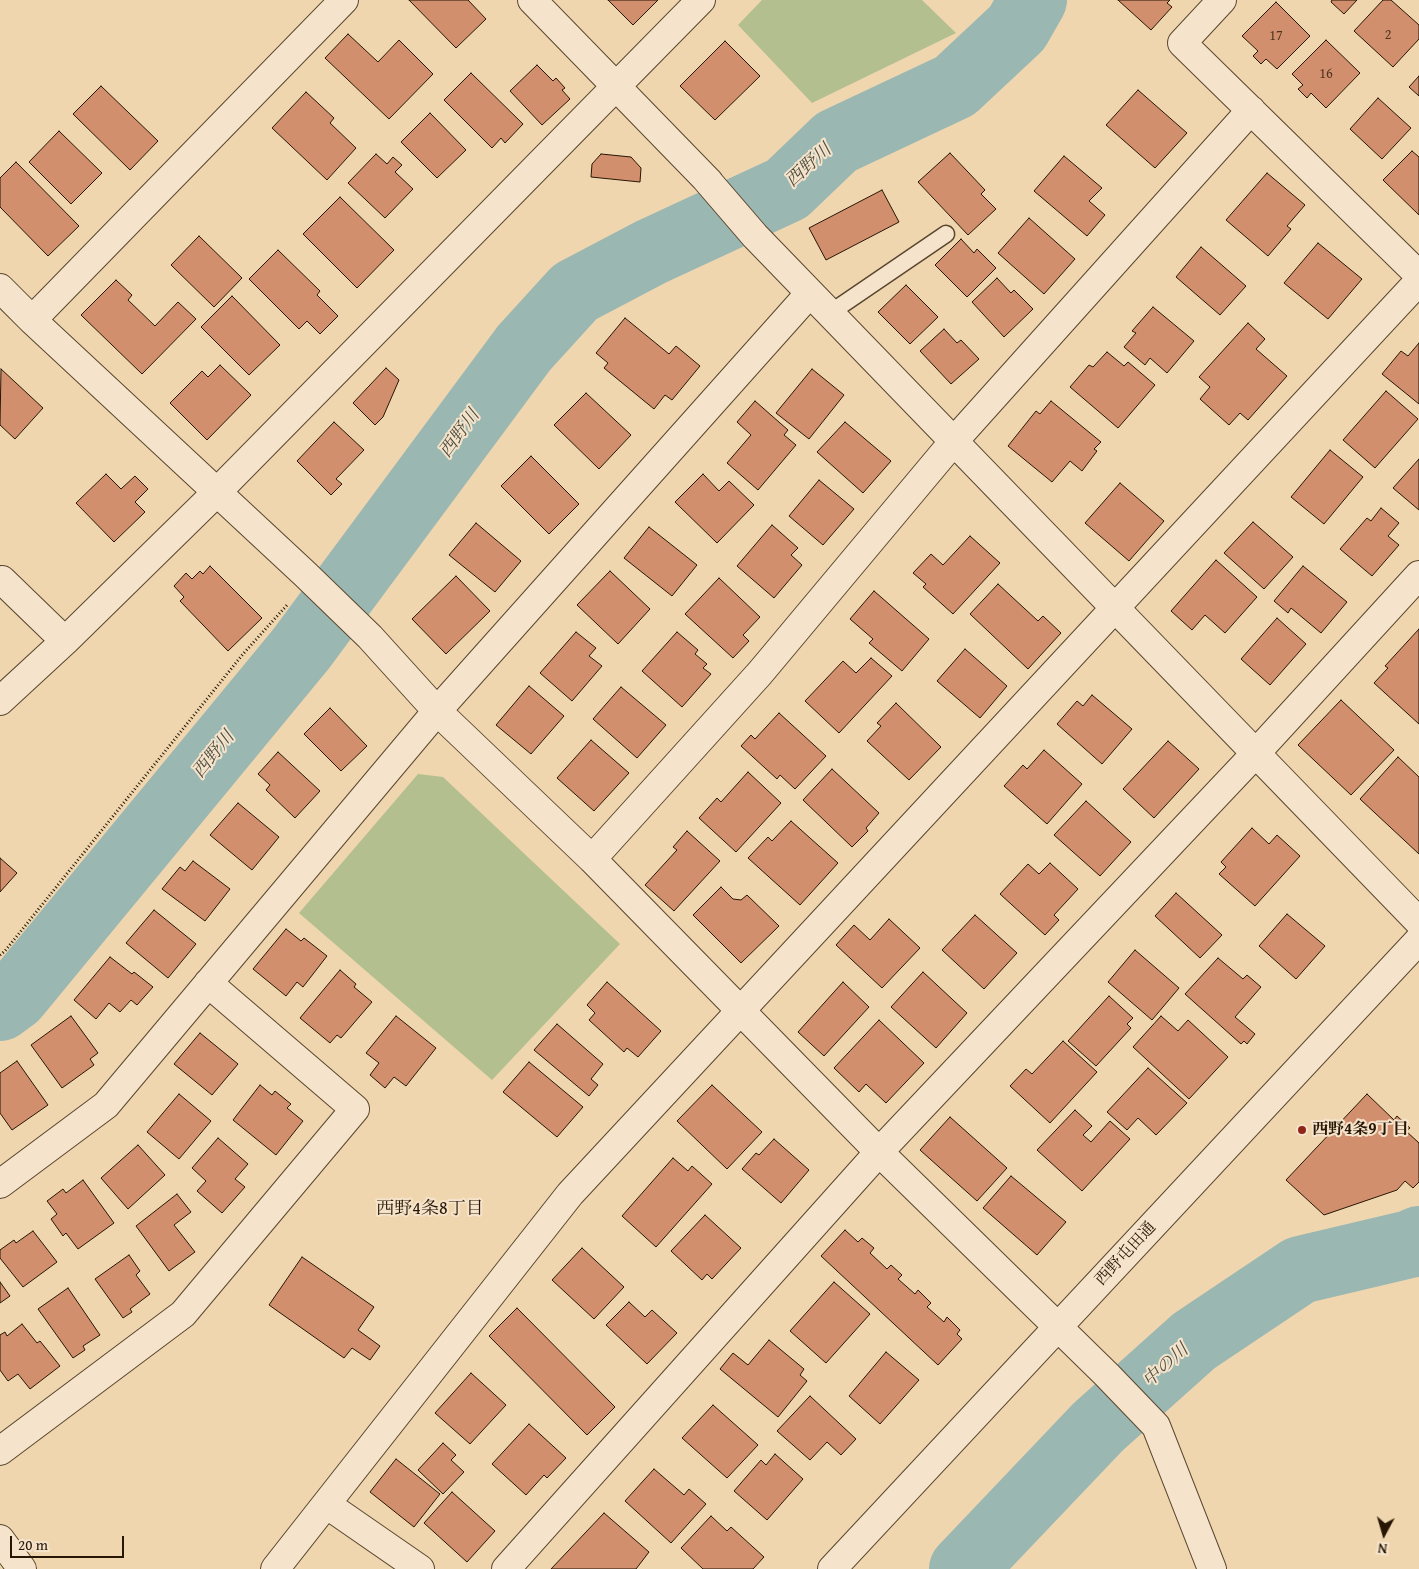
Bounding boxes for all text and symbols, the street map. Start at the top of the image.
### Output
house number: 2 [1385,27,1391,43]
house number: 17 [1269,28,1283,44]
house number: 16 [1319,66,1333,82]
water label: 西野川 [782,140,836,192]
water label: 西野川 [435,406,485,462]
water label: 西野川 [189,727,239,783]
place label: 西野4条9丁目 [1312,1120,1409,1140]
marker: 西野4条9丁目 [1296,1124,1308,1136]
district label: 西野4条8丁目 [376,1198,484,1220]
street label: 西野屯田通 [1092,1218,1160,1290]
water label: 中の川 [1139,1340,1193,1392]
north arrow [1359,1509,1409,1559]
scale bar [12,1526,126,1558]
text: 20 m [18,1534,48,1555]
text: N [1377,1538,1388,1559]

